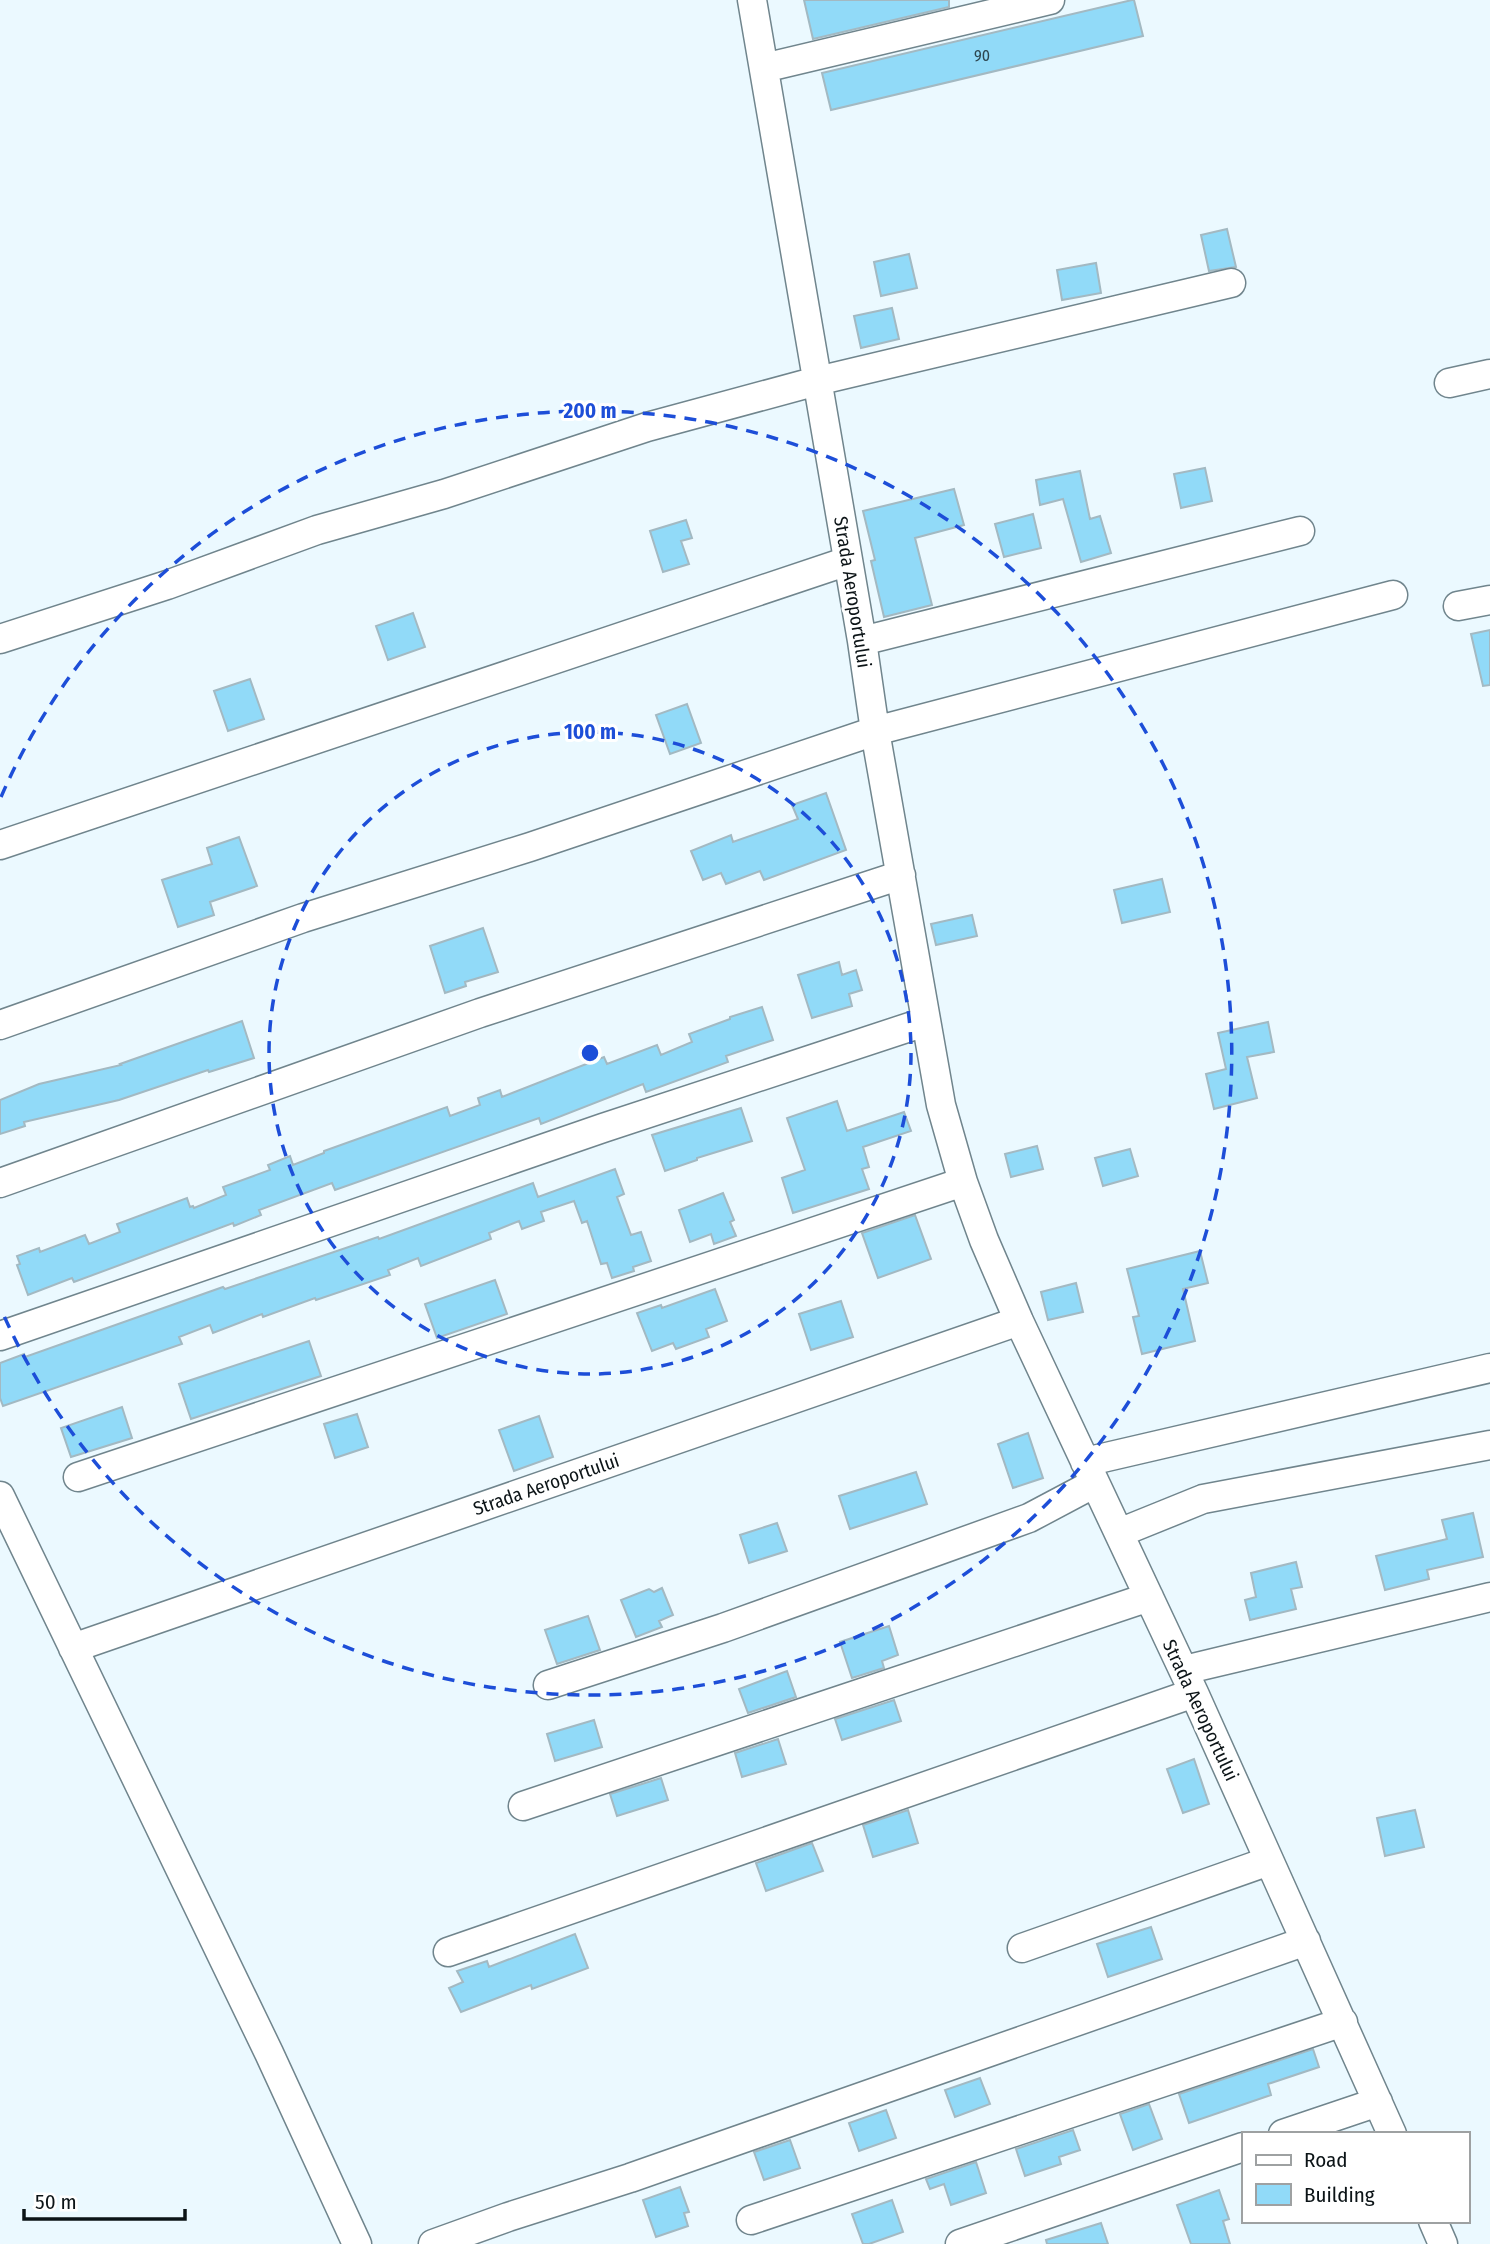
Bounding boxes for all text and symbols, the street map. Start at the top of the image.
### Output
house number: 90 [974,46,990,65]
text: 200 m [562,398,617,424]
street label: Strada Aeroportului [829,515,876,669]
text: 100 m [564,719,616,745]
centre of rings [578,1041,602,1065]
street label: Strada Aeroportului [470,1449,622,1520]
street label: Strada Aeroportului [1158,1636,1243,1784]
legend [1242,2132,1469,2223]
text: Road [1304,2147,1348,2173]
scale bar [24,2178,186,2222]
text: Building [1304,2182,1375,2208]
text: 50 m [35,2189,77,2215]

